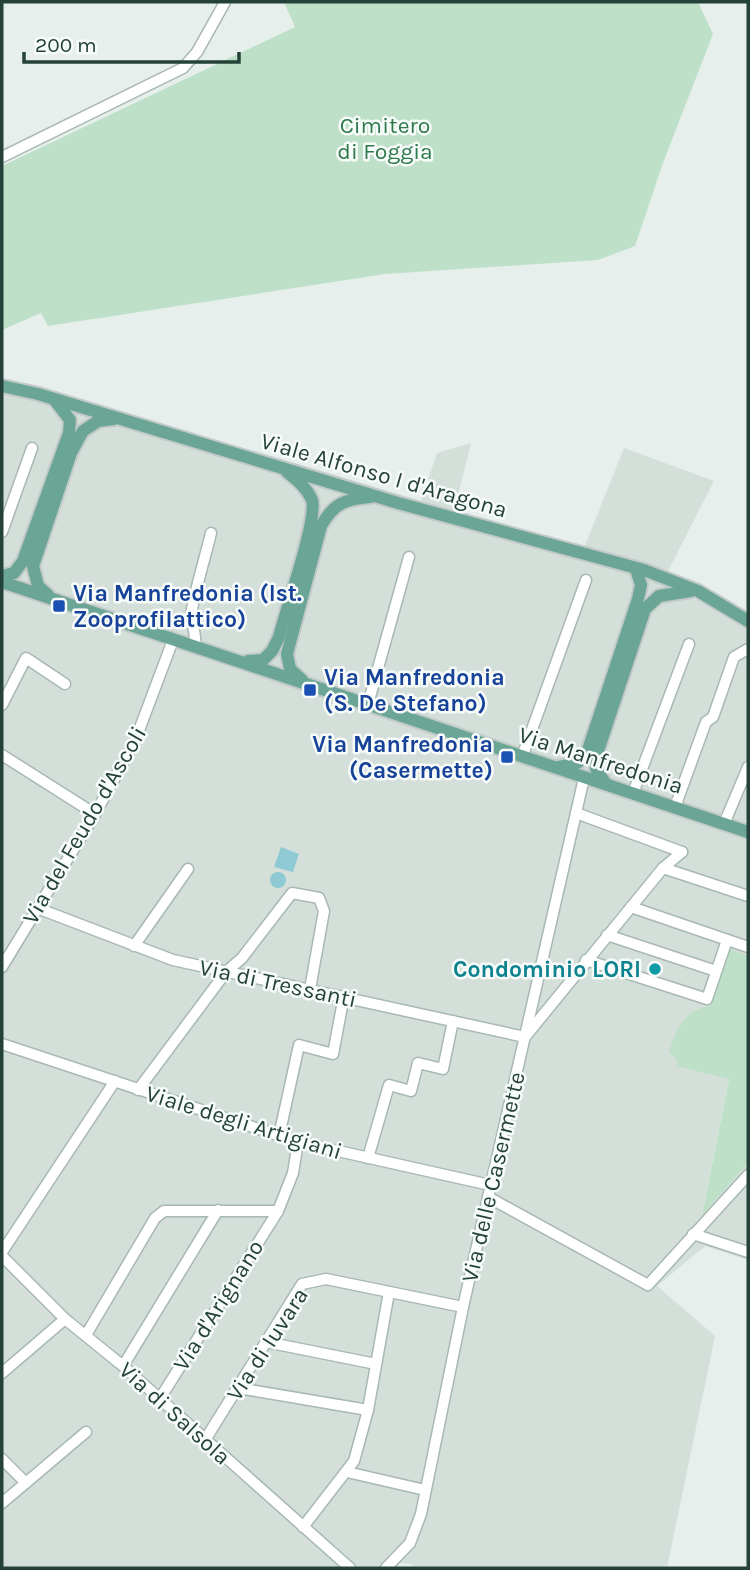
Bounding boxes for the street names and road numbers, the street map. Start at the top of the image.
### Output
street label: Viale Alfonso I d'Aragona [257,427,510,524]
street label: Via Manfredonia [515,721,687,800]
street label: Via del Feudo d'Ascoli [17,722,152,929]
street label: Via di Tressanti [197,954,359,1013]
street label: Via delle Casermette [456,1069,531,1285]
street label: Viale degli Artigiani [143,1080,345,1165]
street label: Via d'Arignano [167,1235,269,1376]
street label: Via di Iuvara [221,1283,314,1406]
street label: Via di Salsola [113,1356,236,1470]

